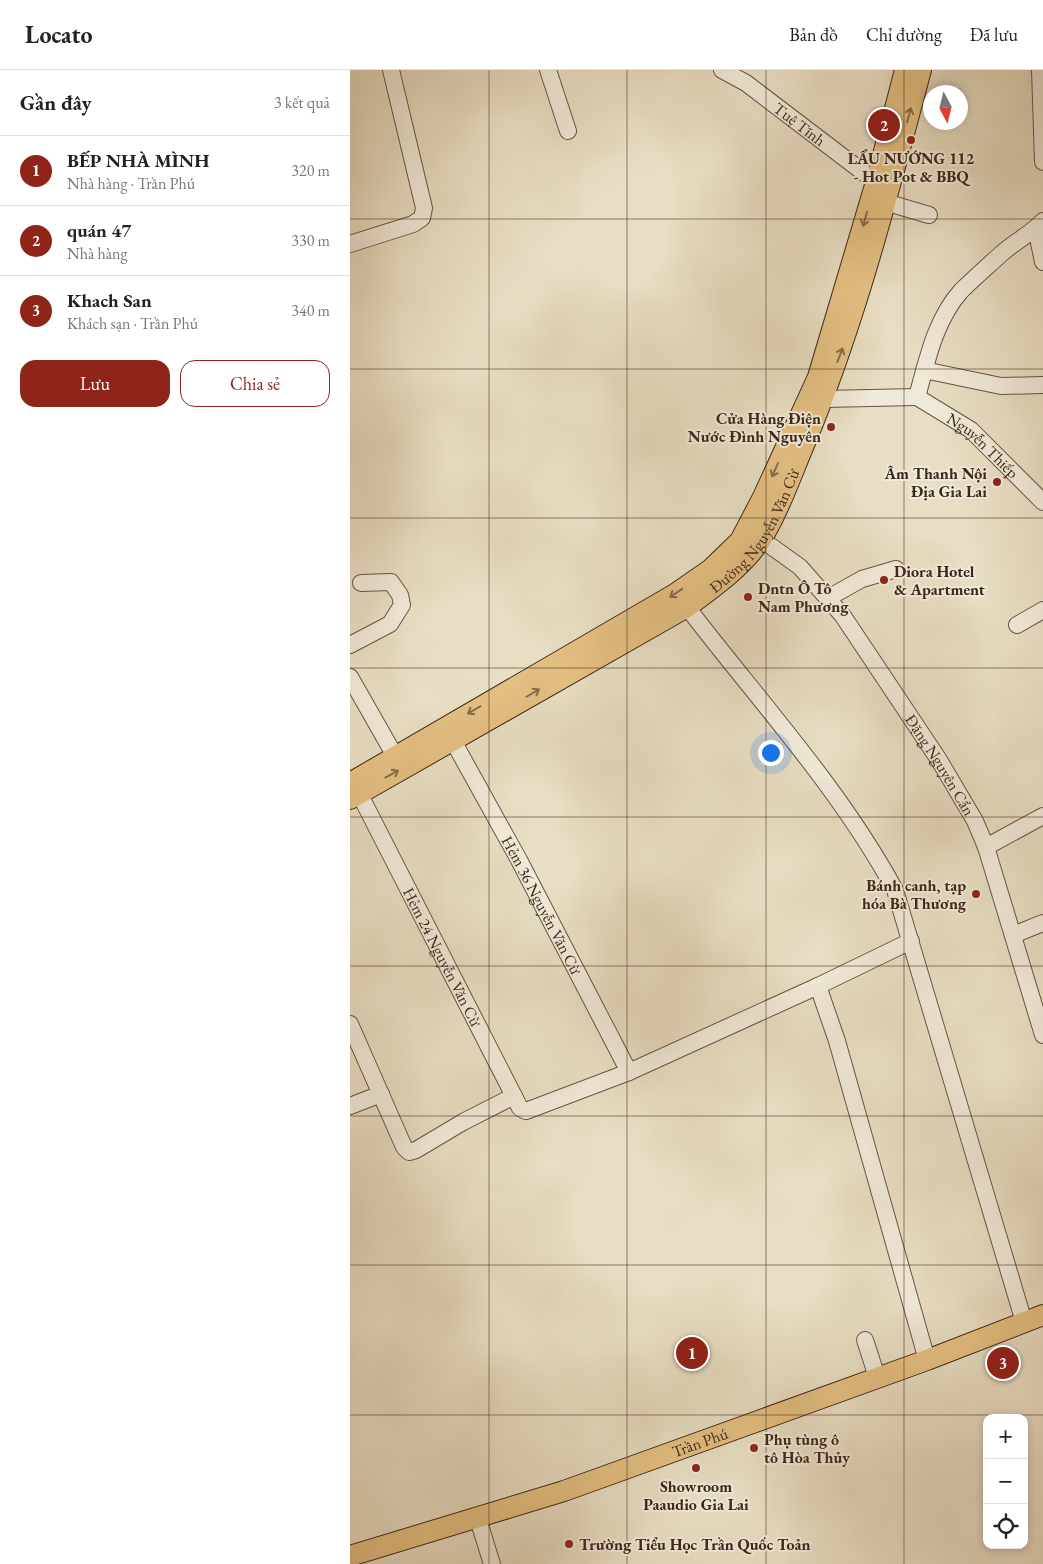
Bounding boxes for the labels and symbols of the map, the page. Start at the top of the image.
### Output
north arrow [923,85,968,130]
street label: Tuệ Tĩnh [770,97,830,151]
pin: 2 [868,106,900,144]
one-way arrow [905,107,914,123]
marker: LẨU NƯỚNG 112 - Hot Pot & BBQ [905,134,917,146]
place label: LẨU NƯỚNG 112 - Hot Pot & BBQ [848,148,975,187]
one-way arrow [860,210,870,226]
one-way arrow [836,348,845,363]
street label: Nguyễn Thiếp [943,407,1024,483]
place label: Cửa Hàng Điện Nước Đình Nguyên [688,408,821,447]
marker: Cửa Hàng Điện Nước Đình Nguyên [825,421,837,433]
one-way arrow [770,462,779,477]
place label: Âm Thanh Nội Địa Gia Lai [884,463,987,502]
street label: Đường Nguyễn Văn Cừ [705,465,804,597]
marker: Âm Thanh Nội Địa Gia Lai [991,476,1003,488]
place label: Diora Hotel & Apartment [894,561,985,600]
marker: Diora Hotel & Apartment [878,574,890,586]
place label: Dntn Ô Tô Nam Phương [758,578,849,617]
one-way arrow [669,589,683,599]
marker: Dntn Ô Tô Nam Phương [742,591,754,603]
one-way arrow [526,688,540,698]
one-way arrow [467,705,482,715]
street label: Đặng Nguyên Cẩn [901,710,980,820]
your location [758,740,784,766]
one-way arrow [385,769,399,779]
street label: Hẻm 36 Nguyễn Văn Cừ [497,832,587,978]
place label: Bánh canh, tạp hóa Bà Thương [862,875,967,914]
street label: Hẻm 24 Nguyễn Văn Cừ [398,884,487,1030]
marker: Bánh canh, tạp hóa Bà Thương [970,888,982,900]
pin: 1 [676,1334,708,1372]
pin: 3 [987,1344,1019,1382]
street label: Trần Phú [669,1422,731,1462]
place label: Phụ tùng ô tô Hòa Thủy [764,1429,850,1468]
marker: Phụ tùng ô tô Hòa Thủy [748,1442,760,1454]
marker: Showroom Paaudio Gia Lai [690,1462,702,1474]
place label: Showroom Paaudio Gia Lai [643,1476,749,1515]
place label: Trường Tiểu Học Trần Quốc Toản [579,1534,811,1555]
marker: Trường Tiểu Học Trần Quốc Toản [563,1538,575,1550]

